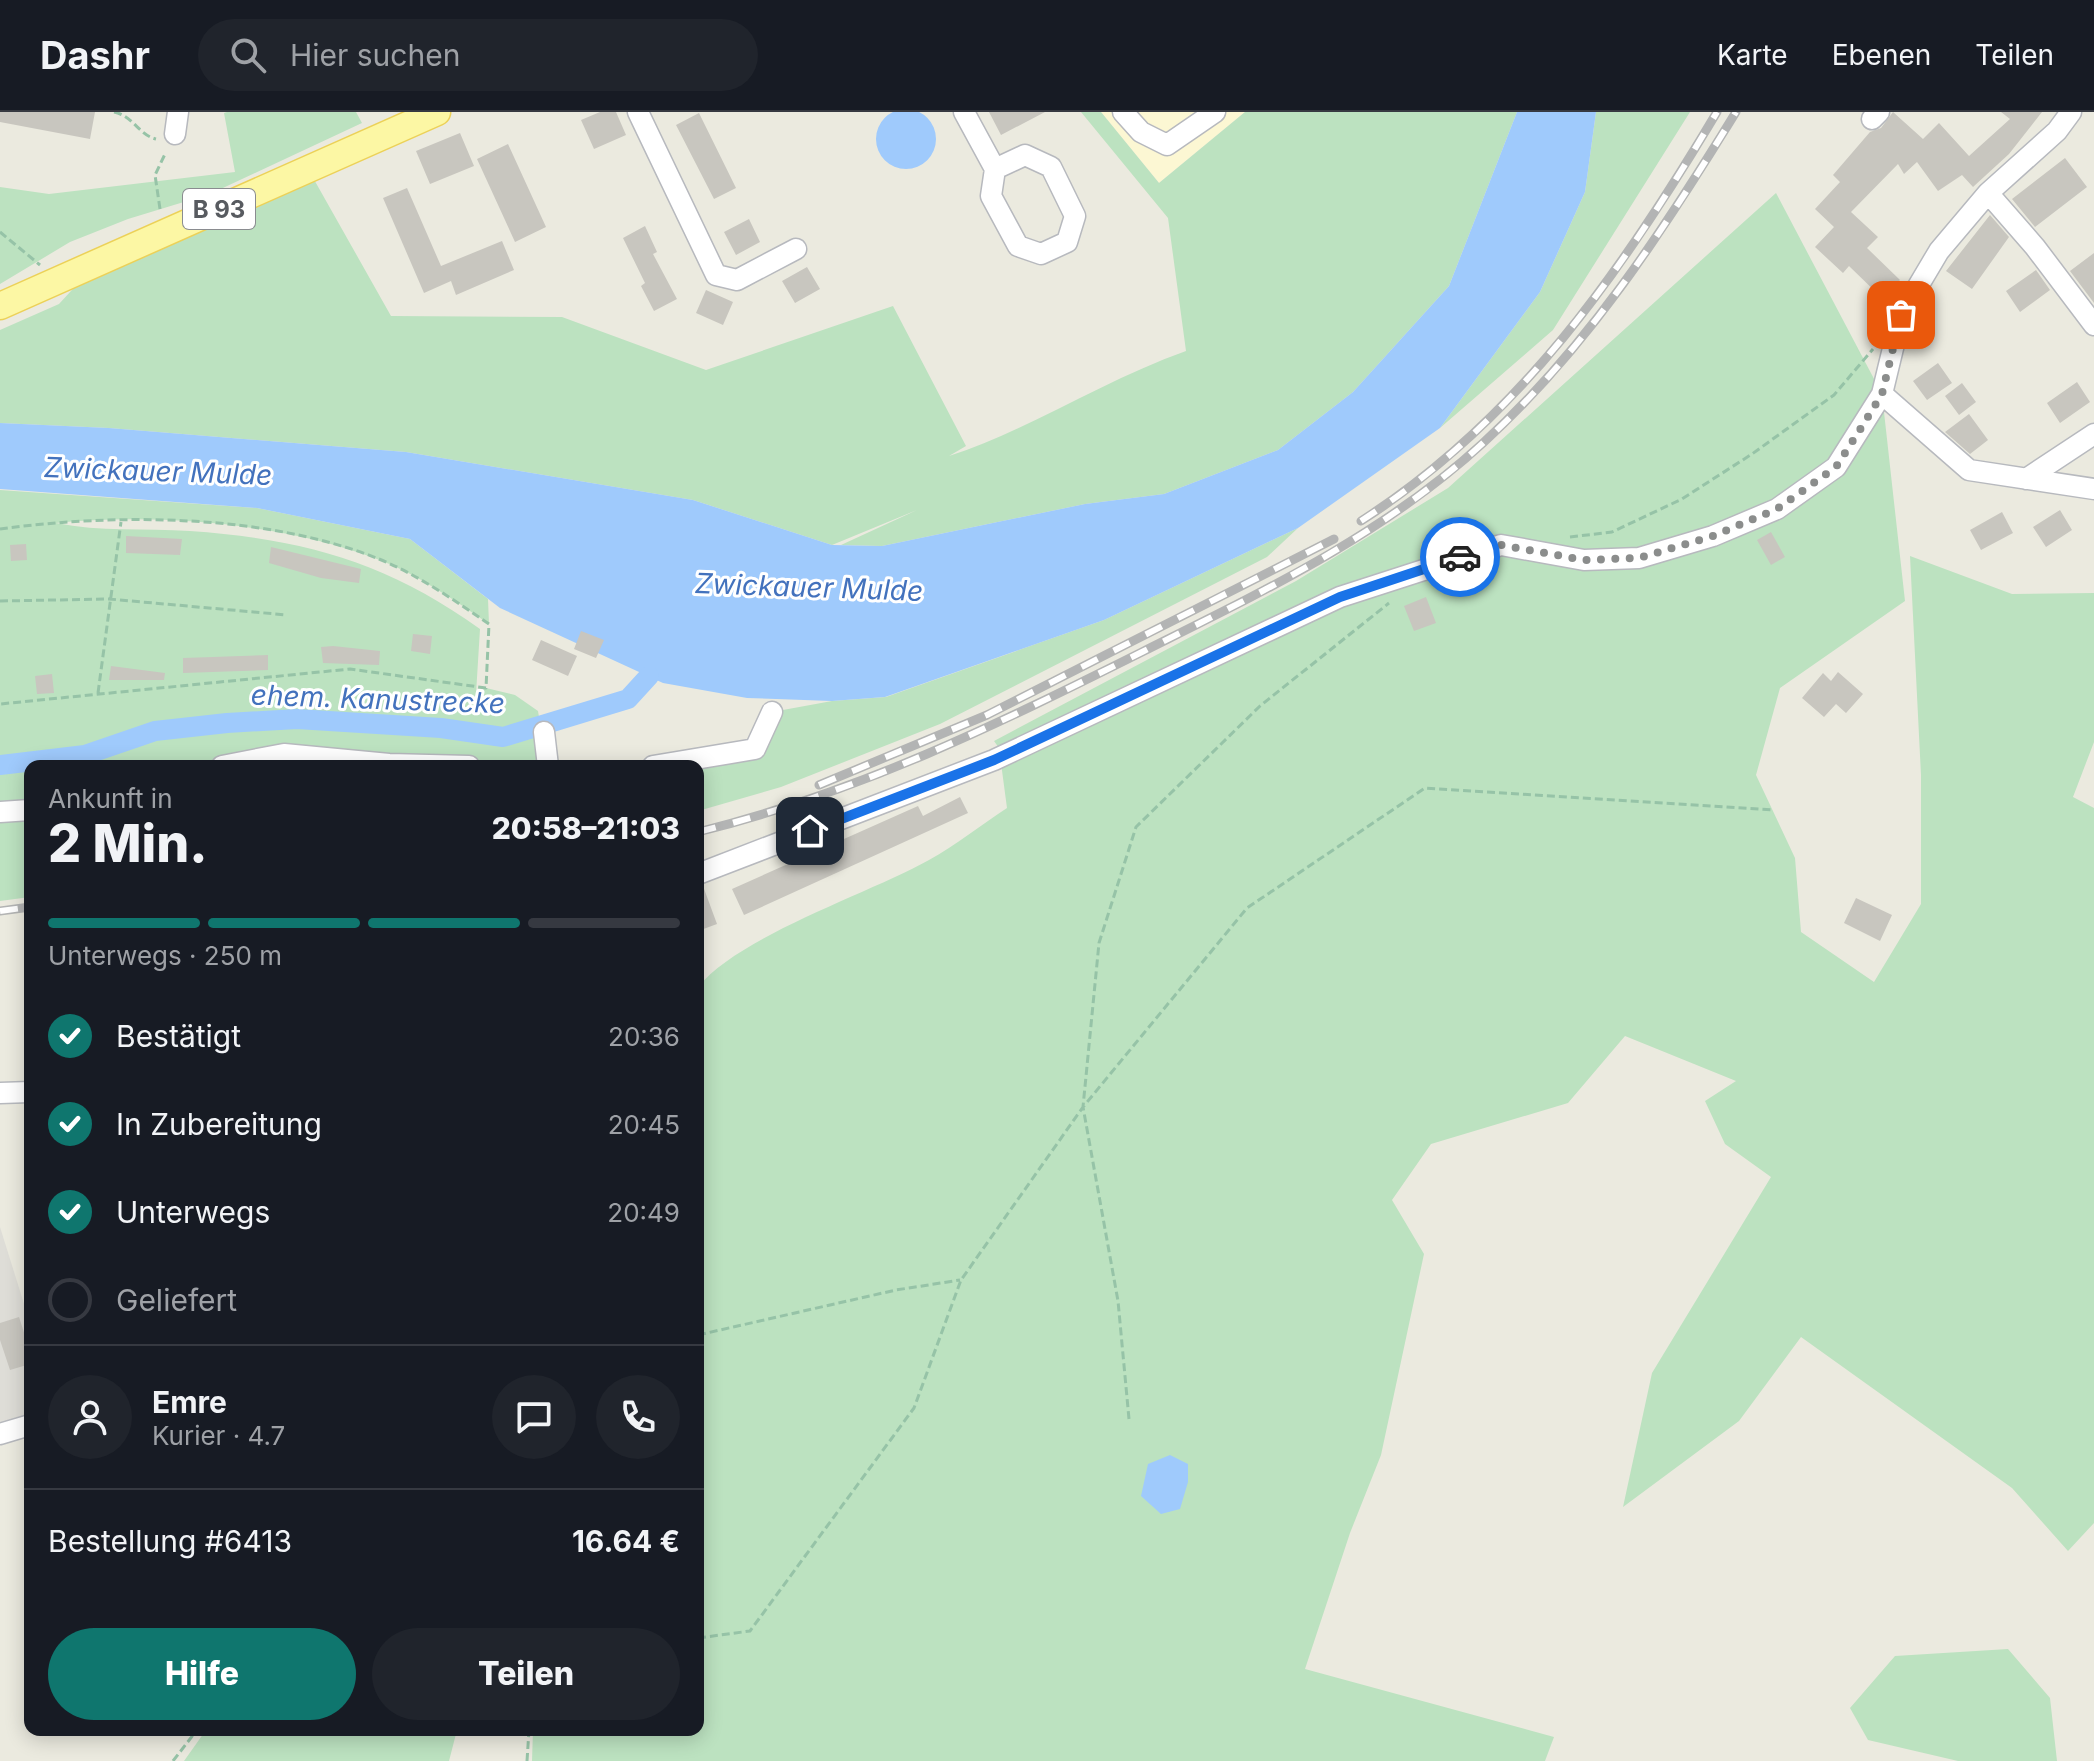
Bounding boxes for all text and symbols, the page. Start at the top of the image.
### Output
search box [198,19,758,91]
text: Dashr [40,32,150,78]
icon: search [226,33,270,77]
text: Hier suchen [290,37,460,73]
text: Karte [1717,38,1788,72]
text: Ebenen [1832,38,1931,72]
text: Teilen [1975,38,2054,72]
road number: B 93 [183,189,255,229]
pin [1867,281,1935,349]
icon: bag [1879,293,1923,337]
water label: Zwickauer Mulde [43,450,273,492]
courier [1420,517,1500,597]
icon: car [1438,535,1482,579]
water label: Zwickauer Mulde [694,566,924,608]
water label: ehem. Kanustrecke [250,678,506,720]
text: Ankunft in [48,783,173,814]
pin [776,797,844,865]
icon: home [788,809,832,853]
text: 20:58–21:03 [492,810,680,846]
text: 2 Min. [48,812,208,875]
text: Unterwegs · 250 m [48,940,282,971]
icon: check [48,1014,92,1058]
text: Bestätigt [116,1018,241,1054]
text: 20:36 [608,1021,680,1052]
icon: check [48,1102,92,1146]
text: In Zubereitung [116,1106,322,1142]
text: 20:45 [608,1109,680,1140]
icon: check [48,1190,92,1234]
text: Unterwegs [116,1194,270,1230]
text: 20:49 [607,1197,680,1228]
text: Geliefert [116,1282,237,1318]
button: person [48,1375,132,1459]
button: chat [492,1375,576,1459]
button: phone [596,1375,680,1459]
text: Emre [152,1384,227,1420]
text: Kurier · 4.7 [152,1420,285,1451]
text: Bestellung #6413 [48,1523,292,1559]
text: 16.64 € [572,1523,680,1559]
button: Hilfe [48,1628,356,1720]
button: Teilen [372,1628,680,1720]

